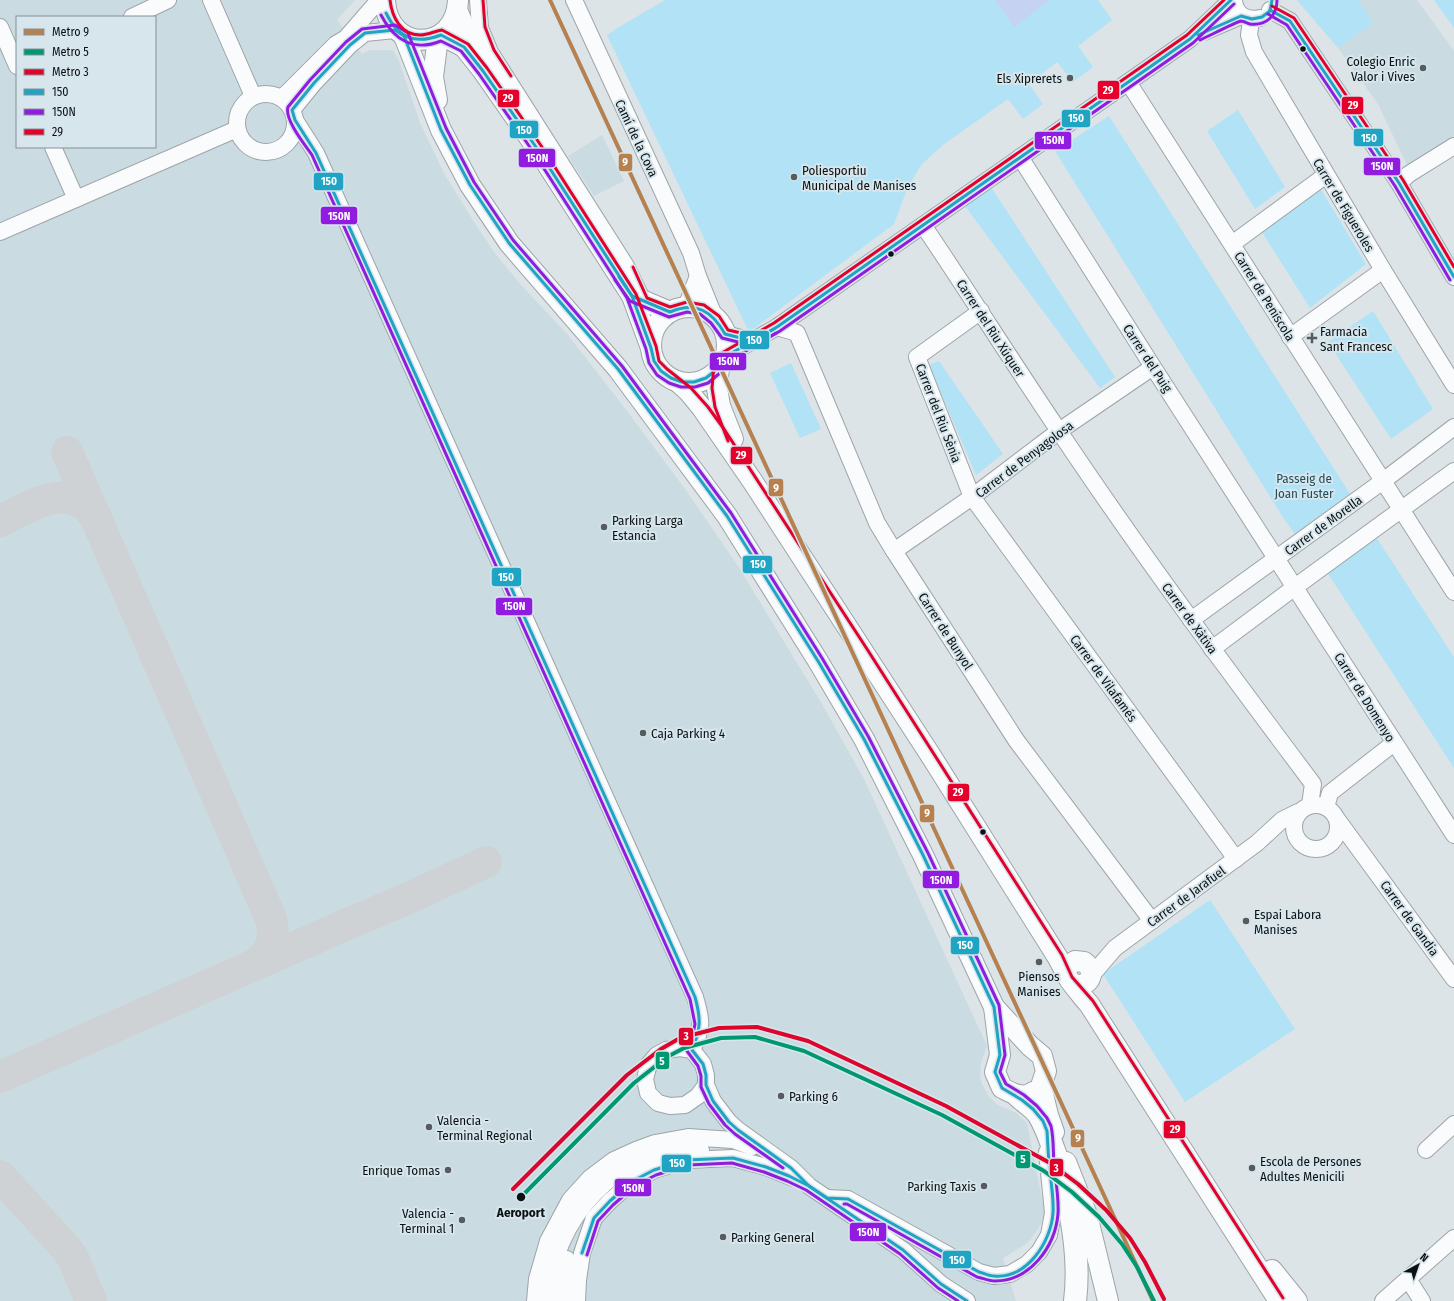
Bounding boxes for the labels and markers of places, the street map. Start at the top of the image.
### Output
unlabelled marker [1298,44,1308,54]
place label: Colegio Enric Valor i Vives [1347,54,1415,84]
marker: Colegio Enric Valor i Vives [1418,63,1428,73]
place label: Els Xiprerets [996,71,1062,86]
marker: Els Xiprerets [1065,73,1075,83]
place label: Poliesportiu Municipal de Manises [802,163,917,193]
marker: Poliesportiu Municipal de Manises [789,172,799,182]
unlabelled marker [886,249,896,259]
place label: Farmacia Sant Francesc [1320,324,1393,354]
marker: Farmacia Sant Francesc [1307,333,1317,343]
place label: Parking Larga Estancia [612,513,683,543]
marker: Parking Larga Estancia [599,522,609,532]
place label: Caja Parking 4 [651,726,725,741]
marker: Caja Parking 4 [638,728,648,738]
unlabelled marker [978,827,988,837]
place label: Espai Labora Manises [1254,907,1321,937]
marker: Espai Labora Manises [1241,916,1251,926]
marker: Piensos Manises [1034,957,1044,967]
place label: Piensos Manises [1017,969,1061,999]
place label: Parking 6 [789,1089,838,1104]
marker: Parking 6 [776,1091,786,1101]
place label: Valencia - Terminal Regional [437,1113,533,1143]
marker: Valencia - Terminal Regional [424,1122,434,1132]
place label: Escola de Persones Adultes Menicili [1260,1154,1362,1184]
place label: Enrique Tomas [362,1163,440,1178]
marker: Escola de Persones Adultes Menicili [1247,1163,1257,1173]
marker: Enrique Tomas [443,1165,453,1175]
place label: Parking Taxis [907,1179,976,1194]
marker: Parking Taxis [979,1181,989,1191]
marker: Aeroport [515,1191,527,1203]
place label: Aeroport [496,1205,546,1220]
place label: Valencia - Terminal 1 [400,1206,454,1236]
marker: Valencia - Terminal 1 [457,1215,467,1225]
place label: Parking General [731,1230,815,1245]
marker: Parking General [718,1232,728,1242]

